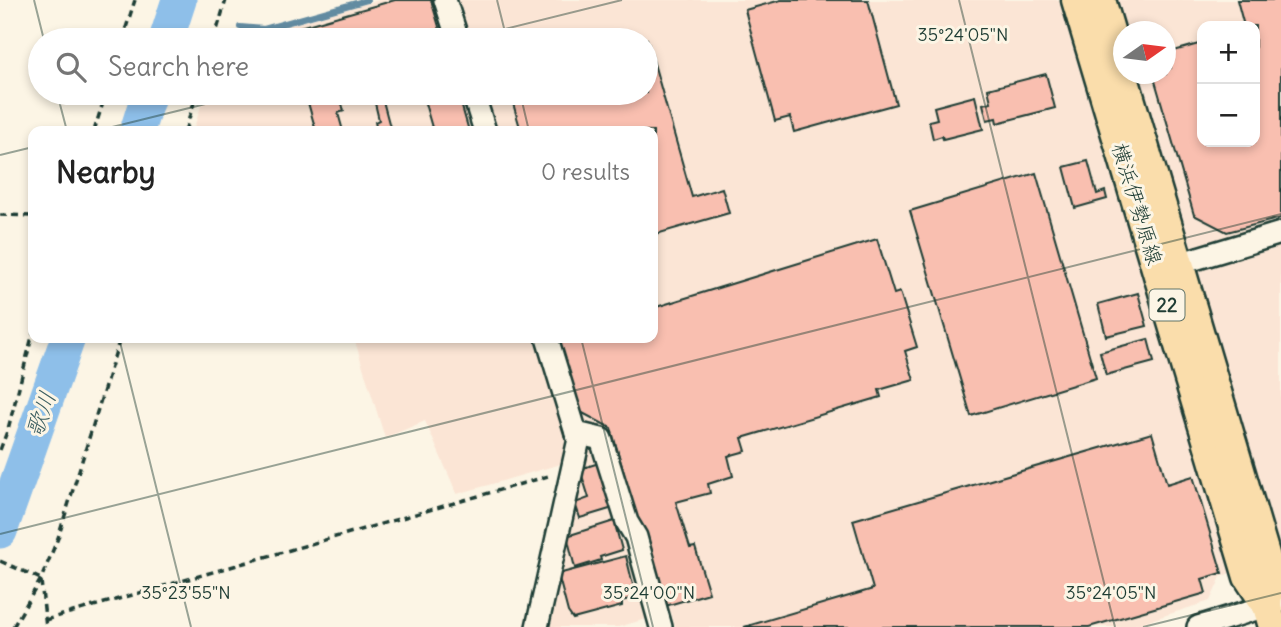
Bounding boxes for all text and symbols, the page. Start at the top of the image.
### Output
north arrow [1113,21,1176,84]
map controls [1197,21,1260,147]
button: + [1197,21,1260,84]
text: 35°24'05"N [918,23,1008,46]
search box [28,28,658,105]
icon: search [52,48,90,86]
text: Search here [108,50,249,83]
button: − [1197,84,1260,147]
street label: 横浜伊勢原線 [1106,140,1169,268]
text: Nearby [56,153,156,191]
text: 0 results [541,157,630,186]
road number: 22 [1150,290,1184,320]
water label: 歌川 [19,387,62,440]
text: 35°23'55"N [141,581,231,604]
text: 35°24'00"N [603,581,695,604]
text: 35°24'05"N [1066,581,1156,604]

